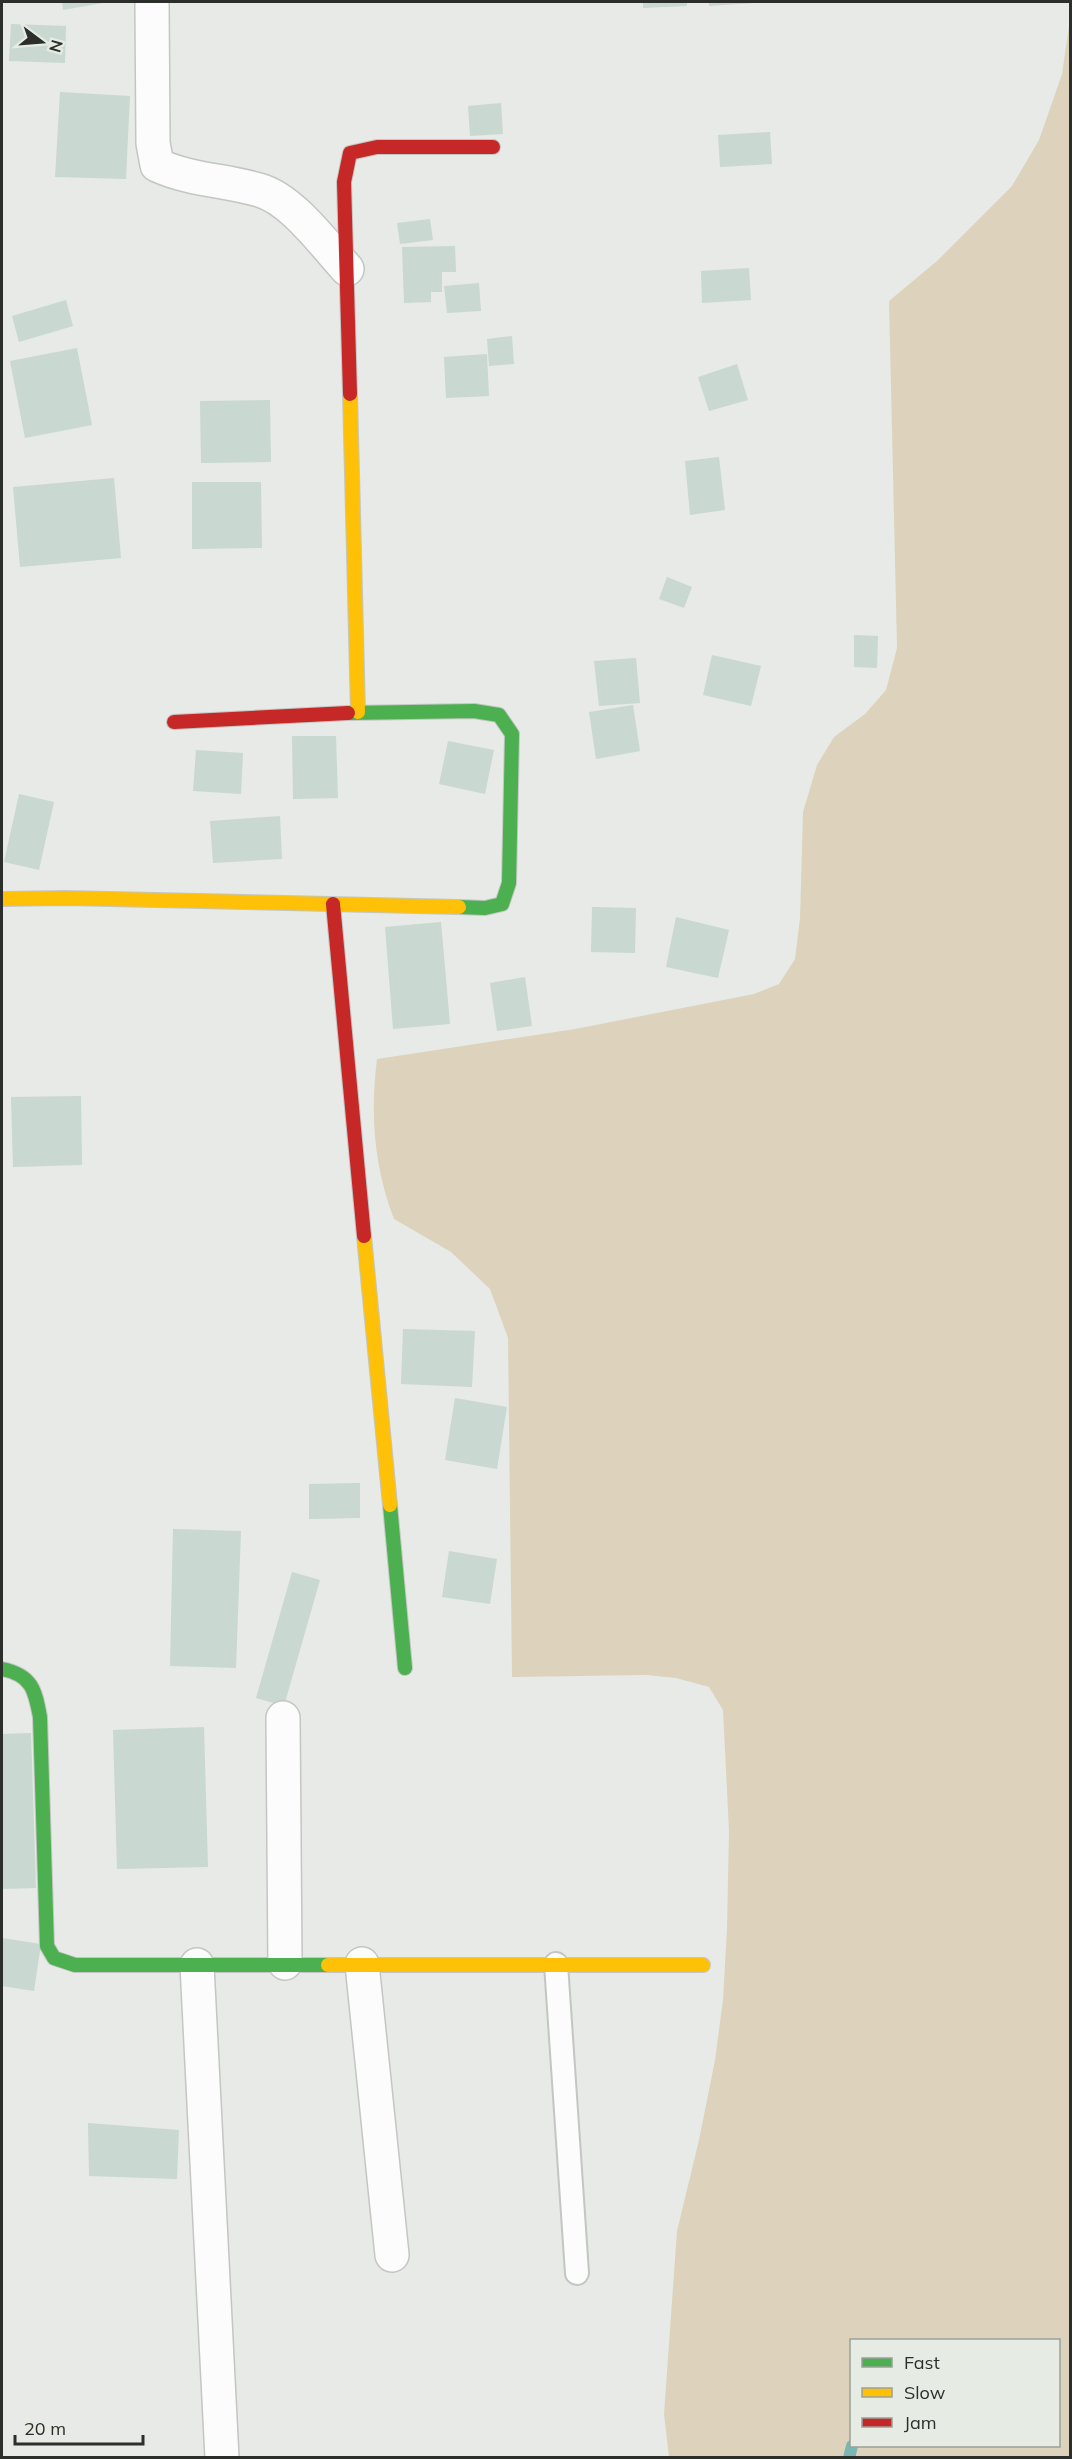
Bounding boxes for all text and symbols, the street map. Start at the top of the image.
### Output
north arrow [12,12,72,72]
text: N [45,38,68,55]
legend [850,2339,1060,2447]
text: Fast [904,2351,940,2374]
text: Slow [904,2381,946,2404]
scale bar [15,2408,142,2446]
text: Jam [904,2411,937,2434]
text: 20 m [24,2417,66,2440]

